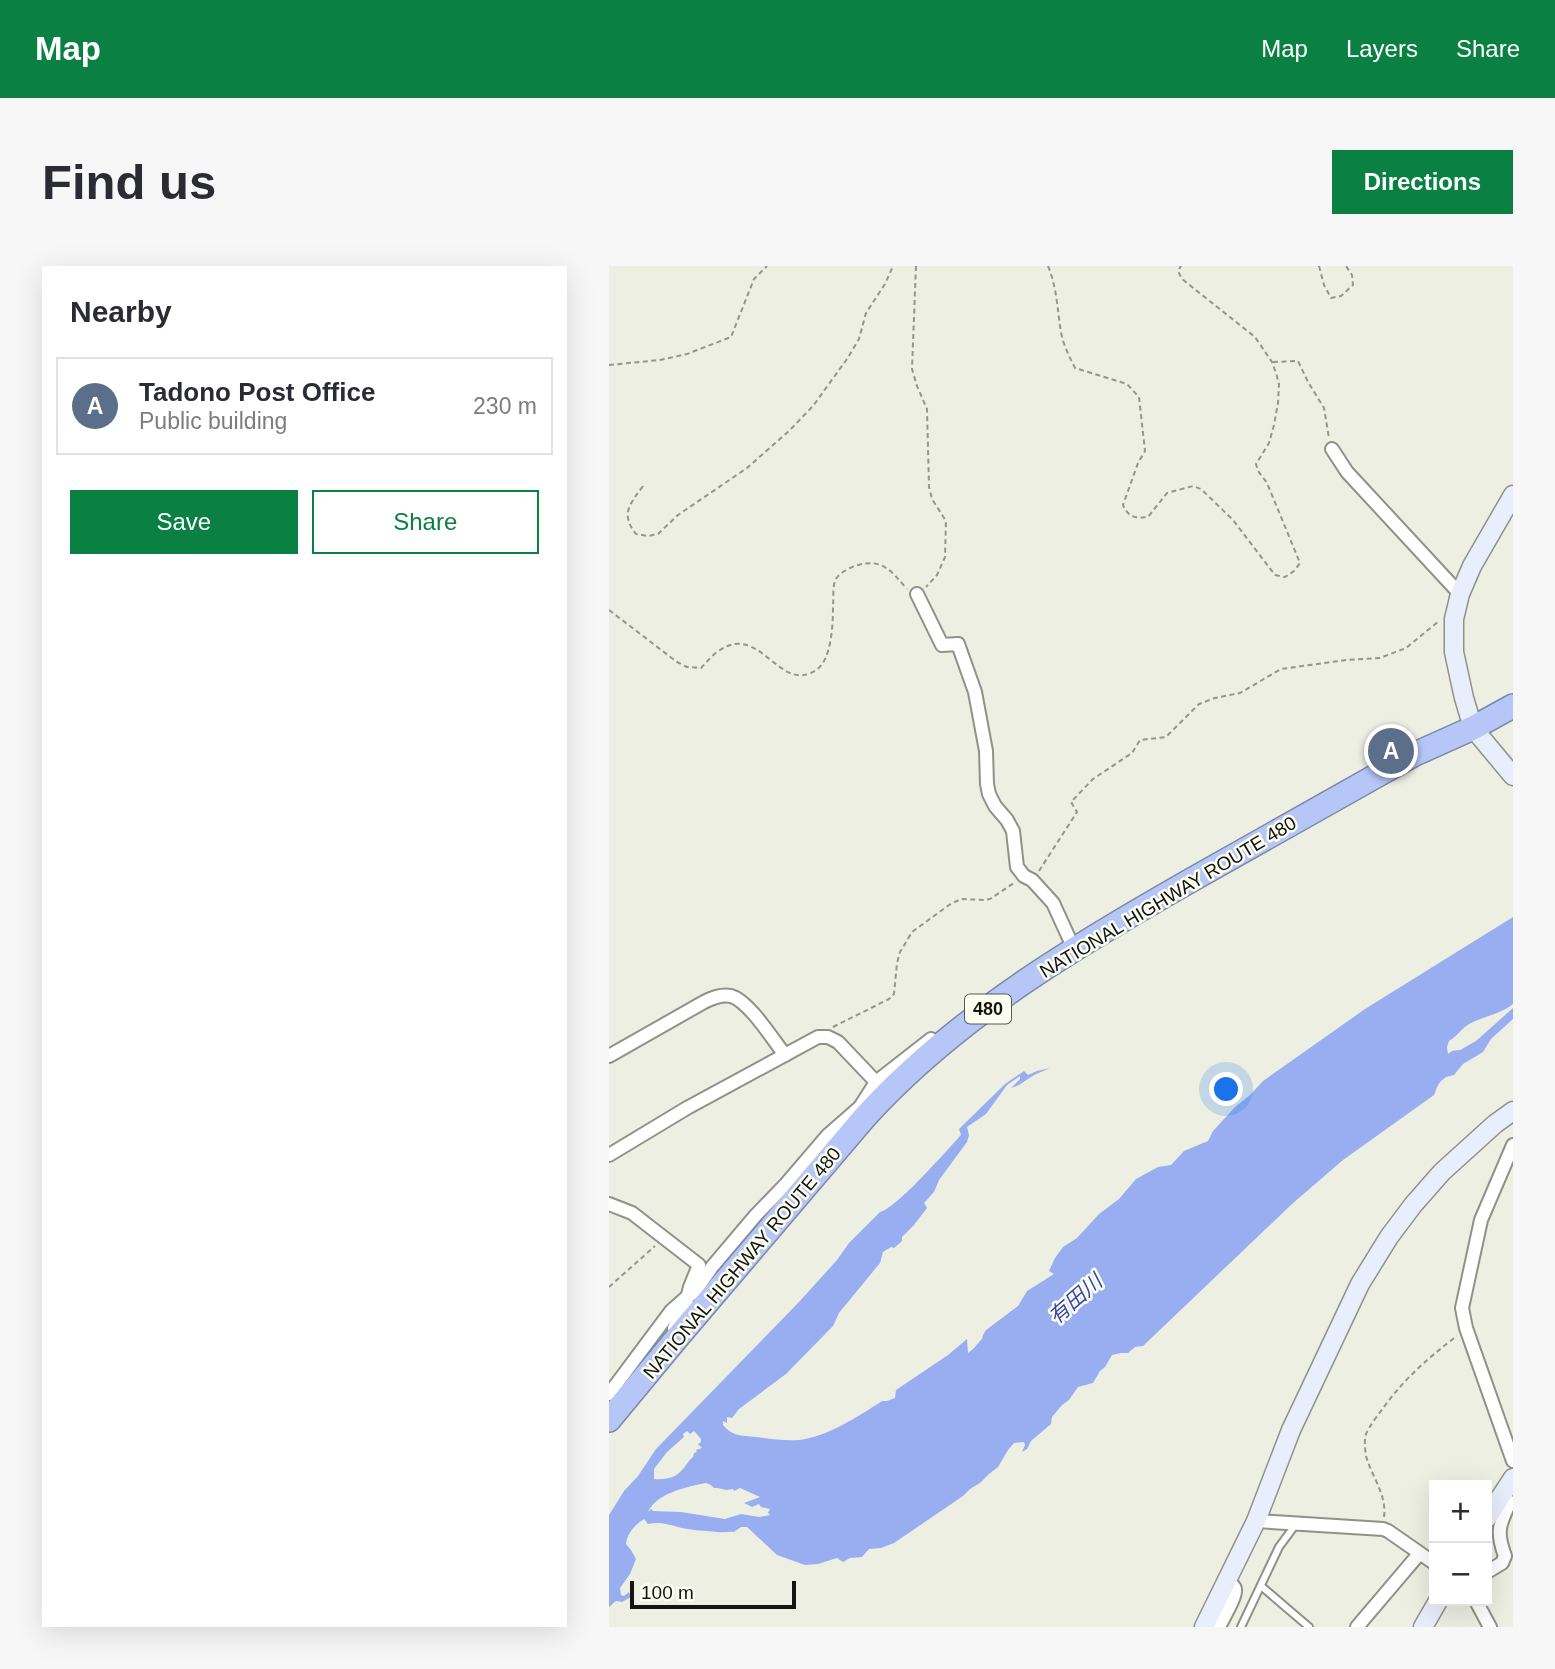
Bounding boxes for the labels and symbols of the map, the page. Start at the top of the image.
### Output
pin: A [1368,725,1414,777]
street label: NATIONAL HIGHWAY ROUTE 480 [1036,812,1300,982]
road number: 480 [965,994,1011,1024]
your location [1209,1072,1243,1106]
street label: NATIONAL HIGHWAY ROUTE 480 [639,1143,845,1383]
water label: 有田川 [1044,1268,1108,1328]
scale bar [630,1578,796,1610]

